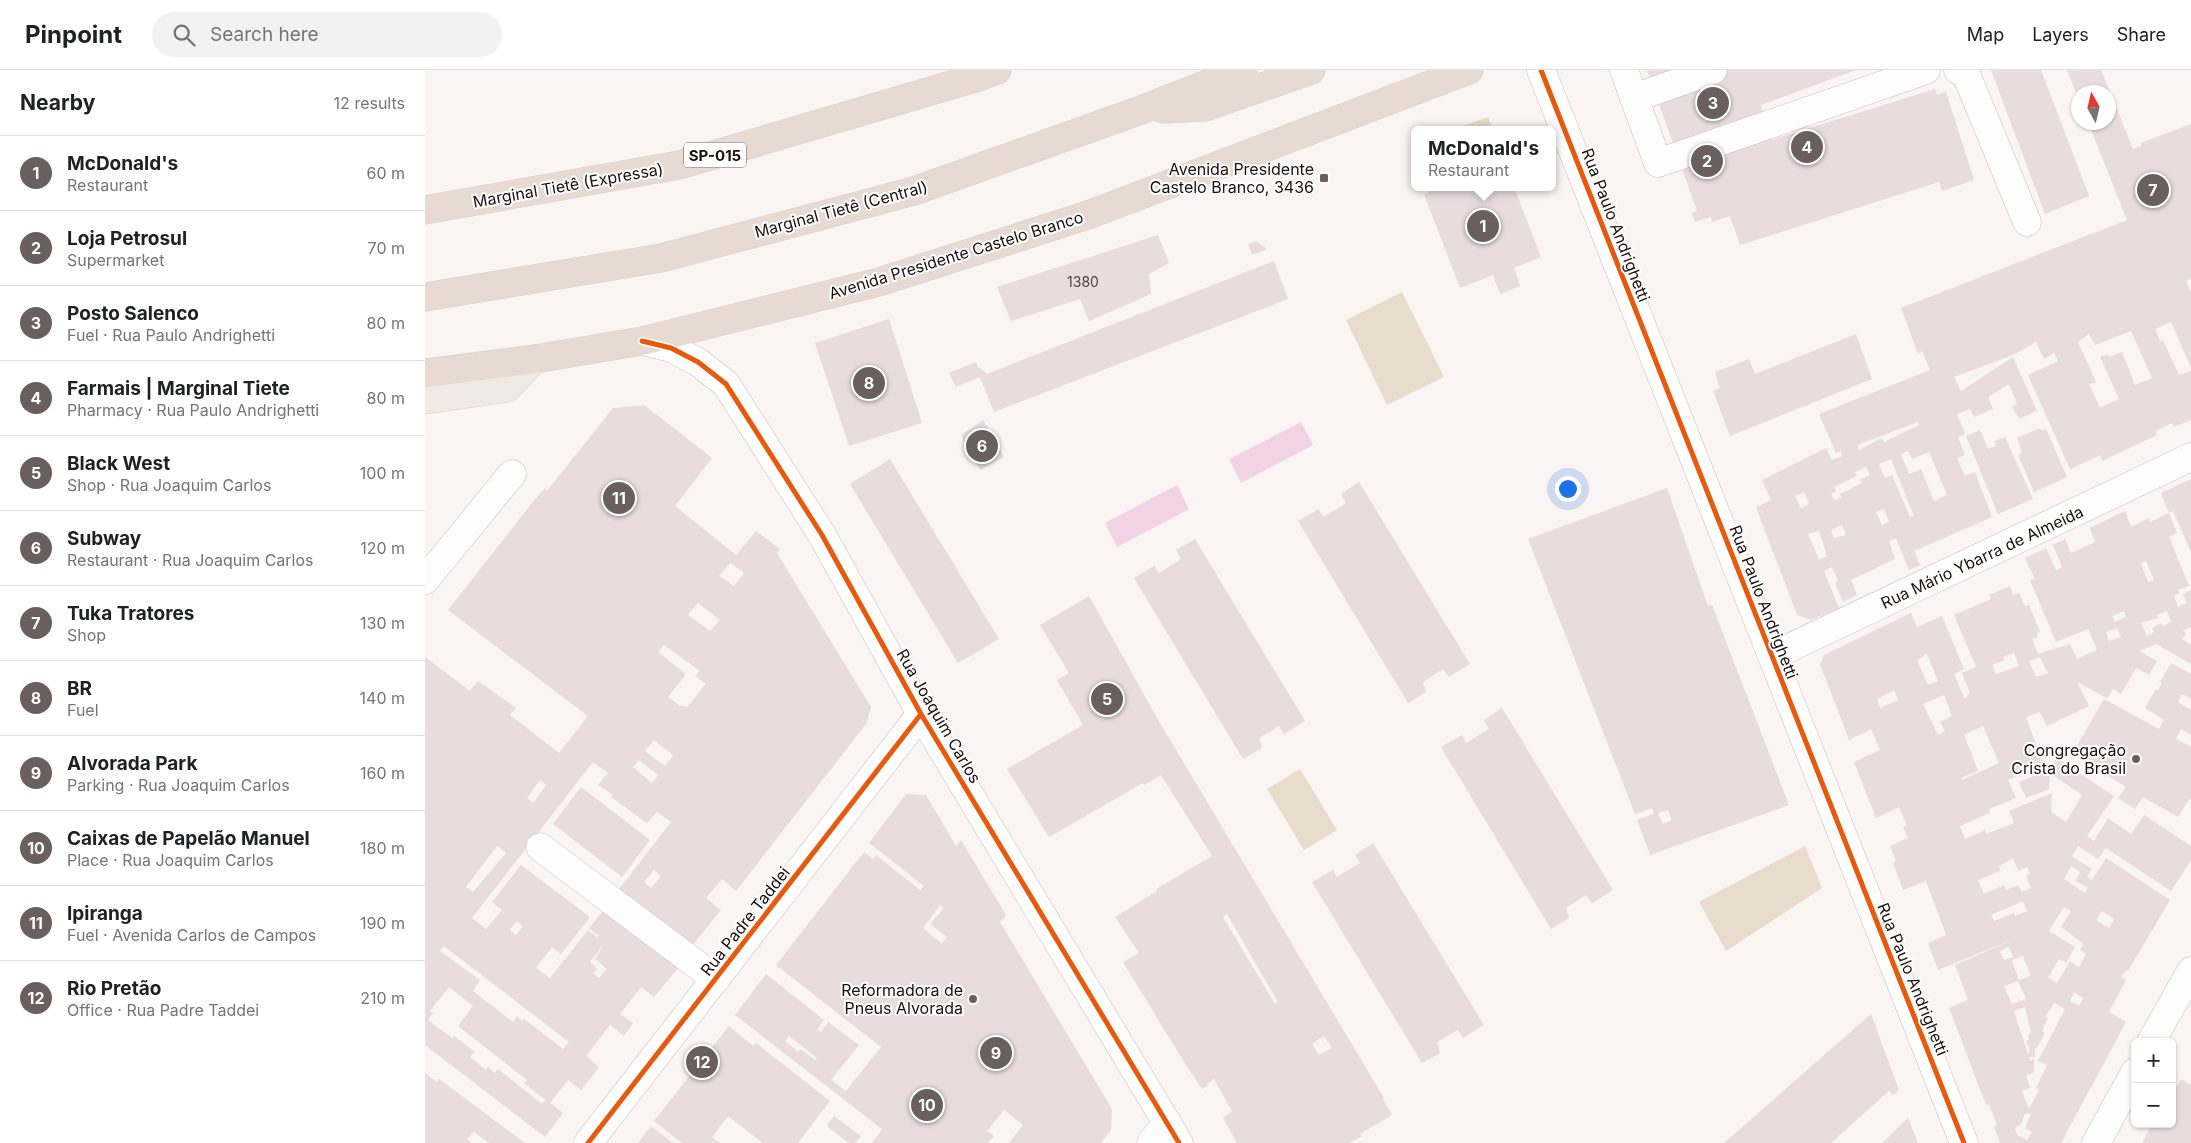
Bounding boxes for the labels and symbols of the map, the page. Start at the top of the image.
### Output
pin: 3 [1697,84,1729,122]
north arrow [2071,85,2116,130]
pin: 4 [1791,128,1823,166]
road number: SP-015 [684,142,746,168]
pin: 2 [1691,142,1723,180]
street label: Rua Paulo Andrighetti [1577,145,1655,305]
street label: Marginal Tietê (Expressa) [471,158,665,212]
place label: Avenida Presidente Castelo Branco, 3436 [1150,159,1314,197]
pin: 7 [2137,171,2169,209]
marker: Avenida Presidente Castelo Branco, 3436 [1318,172,1330,184]
street label: Marginal Tietê (Central) [752,176,930,242]
street label: Avenida Presidente Castelo Branco [826,207,1086,303]
pin: 1 [1467,207,1499,245]
house number: 1380 [1067,273,1099,290]
pin: 8 [853,364,885,402]
pin: 6 [966,427,998,465]
your location [1555,476,1581,502]
pin: 11 [603,479,635,517]
street label: Rua Mário Ybarra de Almeida [1878,501,2086,613]
street label: Rua Paulo Andrighetti [1725,522,1803,682]
street label: Rua Joaquim Carlos [892,645,986,787]
pin: 5 [1091,680,1123,718]
place label: Congregação Crista do Brasil [2011,740,2126,778]
marker: Congregação Crista do Brasil [2130,753,2142,765]
street label: Rua Padre Taddei [696,863,794,979]
street label: Rua Paulo Andrighetti [1873,900,1953,1058]
place label: Reformadora de Pneus Alvorada [841,980,963,1018]
marker: Reformadora de Pneus Alvorada [967,993,979,1005]
pin: 9 [980,1034,1012,1072]
pin: 12 [686,1043,718,1081]
pin: 10 [911,1086,943,1124]

